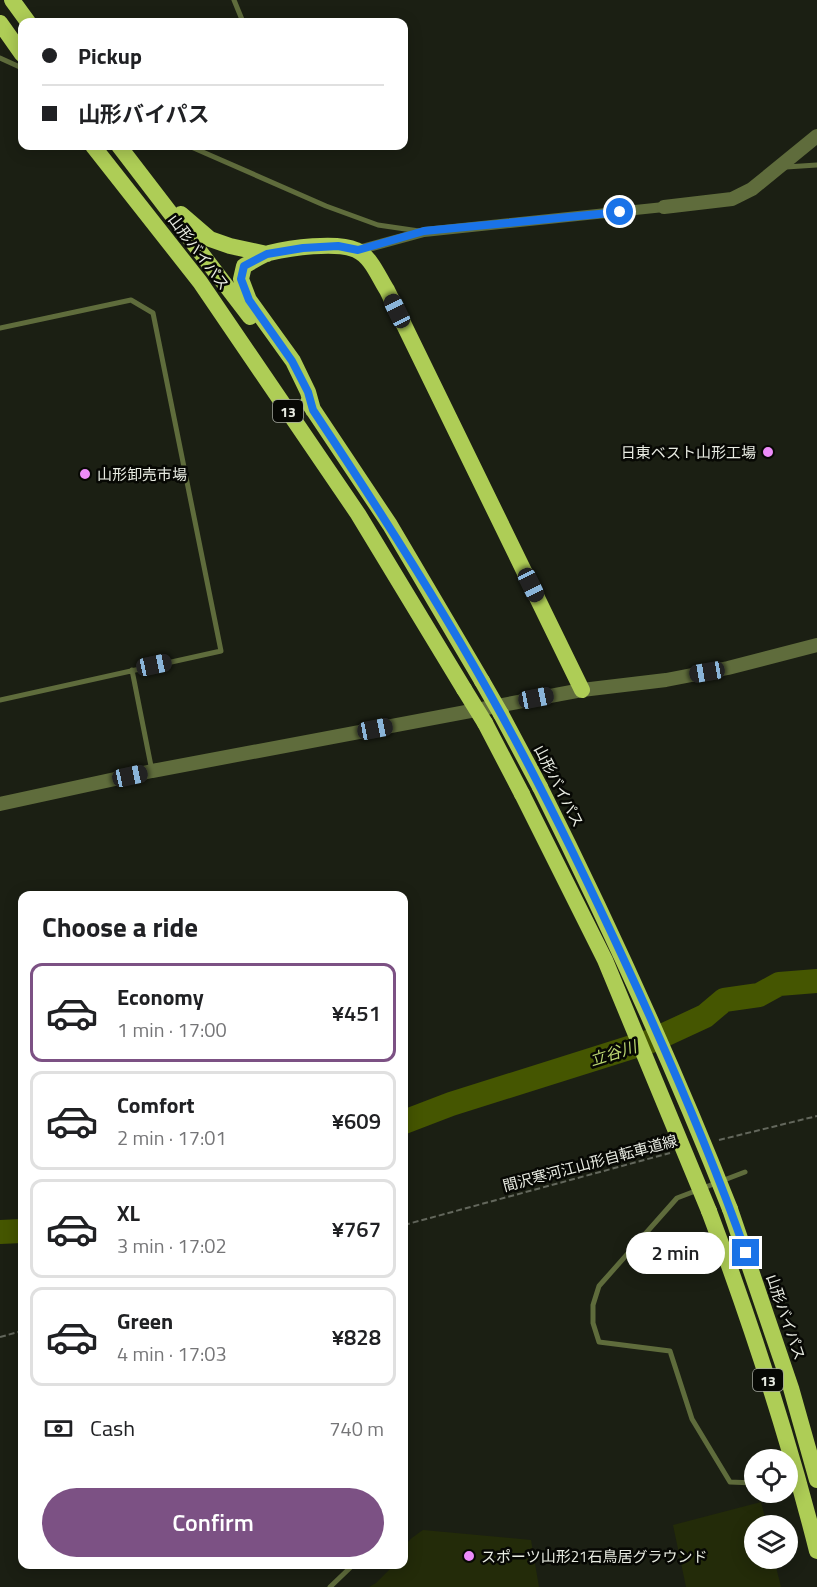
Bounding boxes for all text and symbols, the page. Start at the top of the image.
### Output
text: Pickup [78,39,142,73]
text: 山形バイパス [78,97,210,131]
route start [606,198,633,225]
street label: 山形バイパス [163,209,235,295]
car [381,291,413,331]
road number: 13 [273,400,303,422]
place label: 日東ベスト山形工場 [621,441,756,464]
marker: 日東ベスト山形工場 [761,445,775,459]
place label: 山形卸売市場 [97,463,187,486]
marker: 山形卸売市場 [78,467,92,481]
car [515,565,547,605]
car [135,652,173,678]
car [688,660,726,684]
car [517,686,555,710]
car [356,717,394,741]
street label: 山形バイパス [528,741,590,831]
car [111,763,149,789]
text: Choose a ride [42,906,198,947]
text: Economy [117,980,204,1014]
icon: car [45,986,99,1040]
text: ¥451 [332,996,381,1030]
text: 1 min · 17:00 [117,1014,227,1045]
water label: 立谷川 [586,1034,641,1072]
text: Comfort [117,1088,195,1122]
icon: car [45,1094,99,1148]
text: ¥609 [332,1104,381,1138]
text: 2 min · 17:01 [117,1122,227,1153]
street label: 間沢寒河江山形自転車道線 [500,1129,680,1197]
text: XL [117,1196,140,1230]
icon: car [45,1202,99,1256]
text: ¥767 [332,1212,381,1246]
text: 3 min · 17:02 [117,1230,227,1261]
callout: 2 min [626,1232,725,1274]
text: 2 min [651,1237,700,1268]
route end [732,1239,759,1266]
street label: 山形バイパス [761,1271,811,1363]
text: Green [117,1304,173,1338]
icon: car [45,1310,99,1364]
text: ¥828 [332,1320,381,1354]
text: 4 min · 17:03 [117,1338,227,1369]
road number: 13 [753,1369,783,1391]
text: Cash [90,1411,135,1445]
icon: cash [42,1412,75,1445]
text: 740 m [329,1413,384,1444]
map controls [744,1449,798,1569]
button: locate [744,1449,798,1503]
button: Confirm [42,1488,384,1557]
button: layers [744,1515,798,1569]
place label: スポーツ山形21石鳥居グラウンド [481,1545,708,1568]
marker: スポーツ山形21石鳥居グラウンド [462,1549,476,1563]

